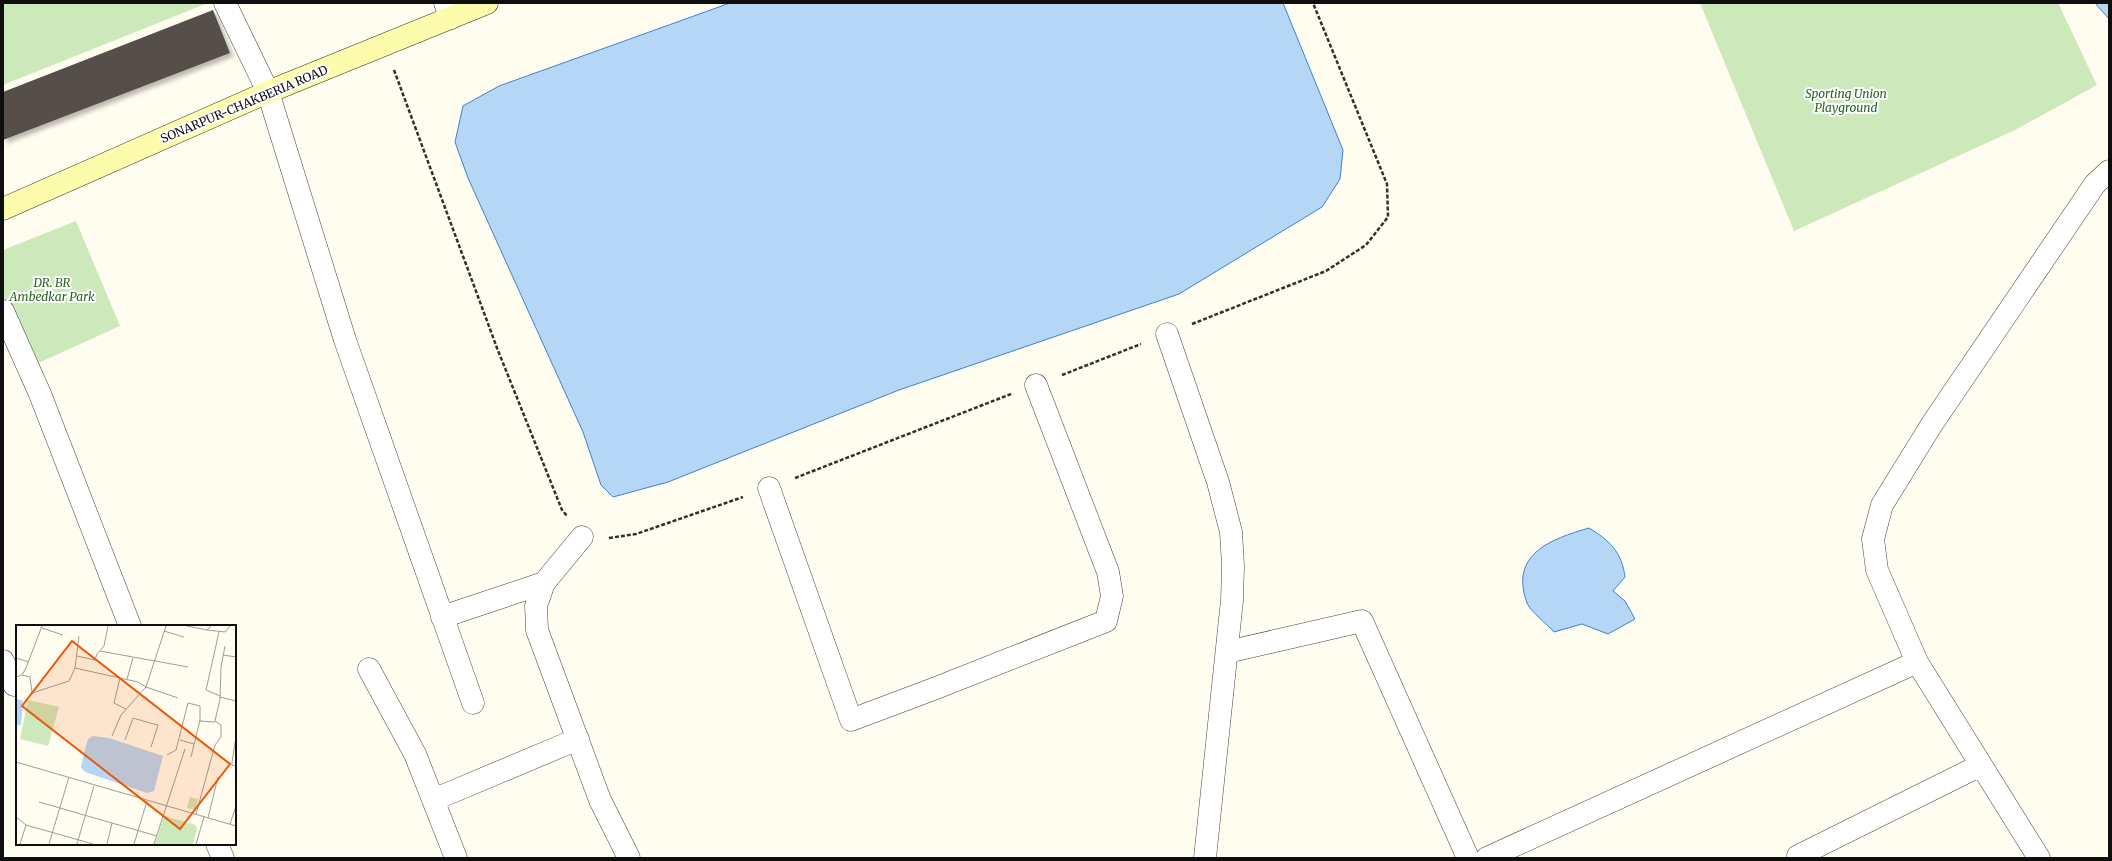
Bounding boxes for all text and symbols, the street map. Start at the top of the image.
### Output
street label: SONARPUR-CHAKBERIA ROAD [158,62,330,146]
park label: Sporting Union Playground [1805,86,1887,115]
park label: DR. BR Ambedkar Park [9,275,95,304]
inset map [16,625,236,845]

